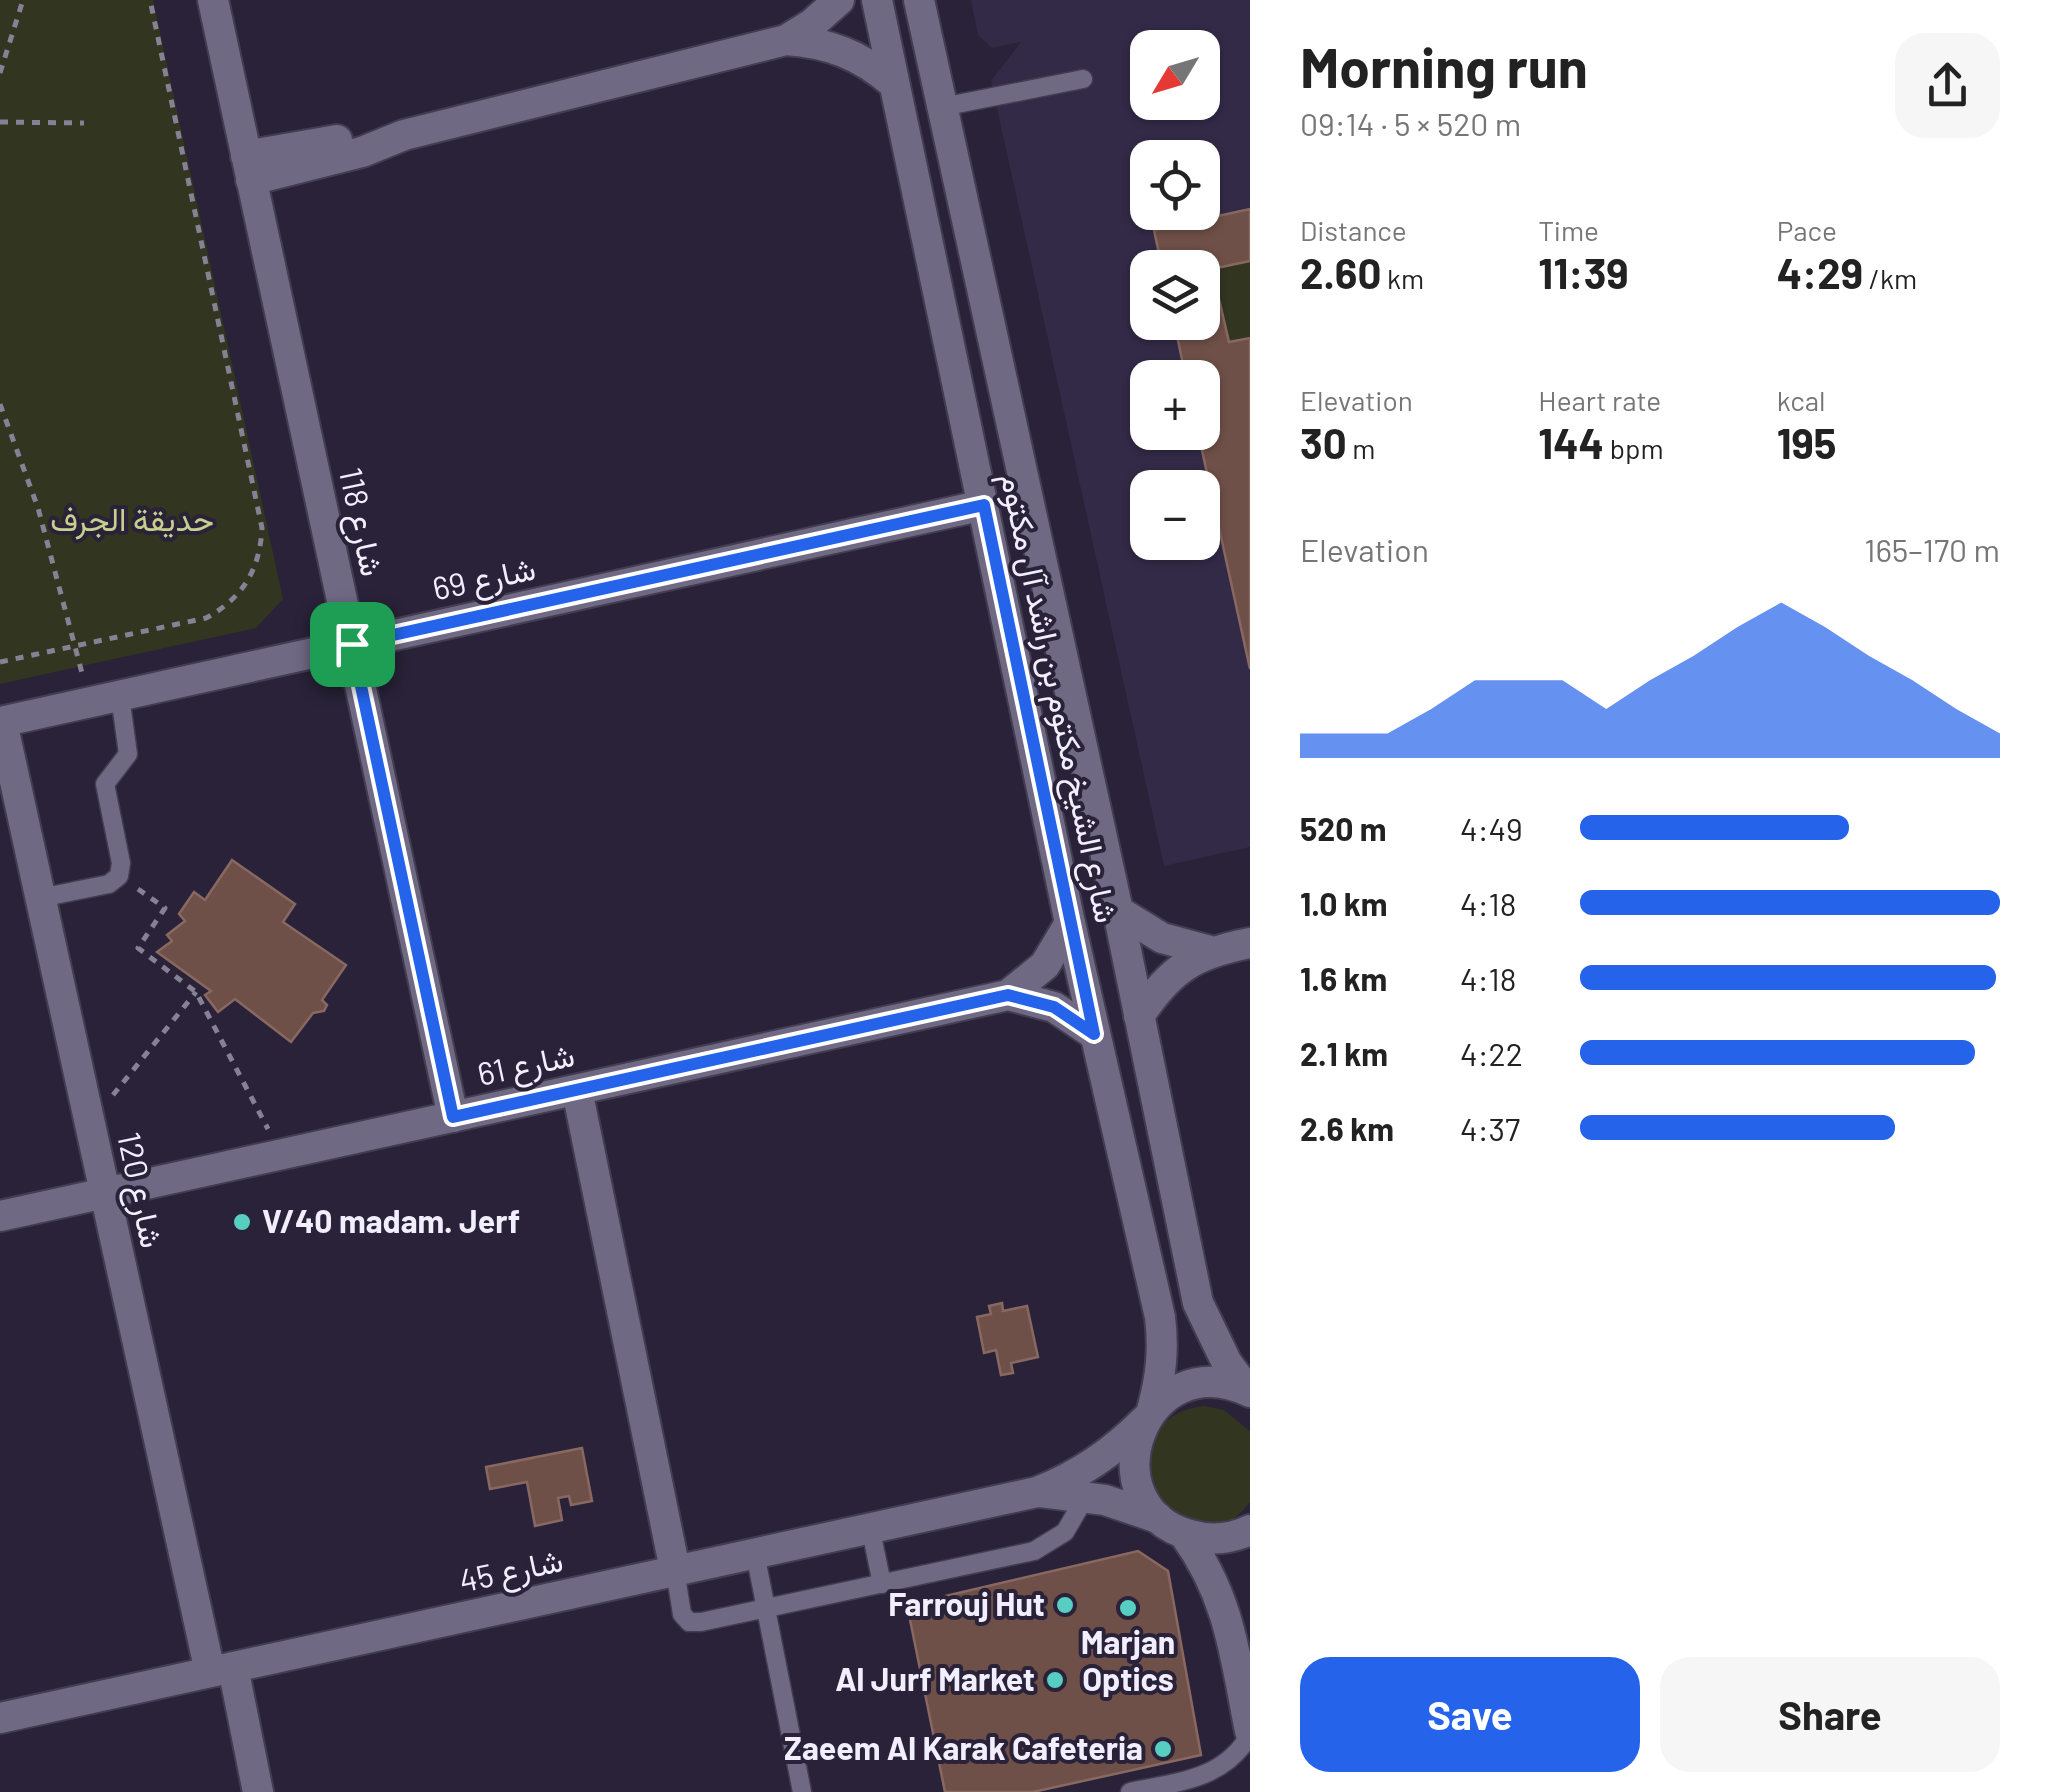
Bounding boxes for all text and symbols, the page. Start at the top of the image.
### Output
north arrow [1130,30,1220,120]
map controls [1130,30,1220,560]
text: Morning run [1300,33,1588,99]
button: share [1895,33,2000,138]
text: 09:14 · 5 × 520 m [1300,104,1521,142]
button: locate [1130,140,1220,230]
text: Distance [1300,213,1407,247]
text: Time [1538,213,1599,247]
text: Pace [1777,213,1837,247]
text: 2.60 [1300,247,1381,297]
text: 11:39 [1538,247,1629,297]
text: 4:29 [1777,247,1863,297]
button: layers [1130,250,1220,340]
text: km [1381,261,1424,295]
text: /km [1863,261,1917,295]
button: + [1130,360,1220,450]
text: Elevation [1300,383,1413,417]
text: Heart rate [1538,383,1661,417]
text: kcal [1777,383,1825,417]
text: 30 [1300,417,1347,467]
text: 144 [1538,417,1604,467]
text: 195 [1777,417,1836,467]
text: m [1347,431,1375,465]
text: bpm [1604,431,1664,465]
street label: شارع 118 [328,464,393,580]
street label: شارع الشيخ مكتوم بن راشد آل مكتوم [990,469,1127,927]
button: − [1130,470,1220,560]
park label: حديقة الجرف [50,499,214,540]
text: Elevation [1300,530,1429,568]
text: 165–170 m [1864,530,2000,568]
street label: شارع 69 [429,548,539,611]
pin [310,602,395,687]
icon: arrive [325,617,380,672]
text: 520 m [1300,809,1387,847]
text: 4:49 [1460,809,1523,847]
text: 1.0 km [1300,884,1388,922]
text: 4:18 [1460,884,1516,922]
text: 1.6 km [1300,959,1387,997]
text: 4:18 [1460,959,1516,997]
street label: شارع 61 [474,1034,578,1097]
text: 2.1 km [1300,1034,1388,1072]
text: 4:22 [1460,1034,1523,1072]
text: 2.6 km [1300,1109,1394,1147]
text: 4:37 [1460,1109,1520,1147]
street label: شارع 120 [106,1128,173,1252]
place label: V/40 madam. Jerf [262,1201,520,1239]
marker: V/40 madam. Jerf [231,1211,253,1233]
street label: شارع 45 [455,1540,567,1603]
place label: Farrouj Hut [888,1584,1045,1622]
marker: Farrouj Hut [1054,1594,1076,1616]
marker: Marjan Optics [1117,1597,1139,1619]
place label: Marjan Optics [1081,1622,1175,1697]
button: Save [1300,1657,1640,1772]
button: Share [1660,1657,2000,1772]
place label: Al Jurf Market [835,1659,1035,1697]
marker: Al Jurf Market [1044,1669,1066,1691]
place label: Zaeem Al Karak Cafeteria [784,1728,1143,1766]
marker: Zaeem Al Karak Cafeteria [1152,1738,1174,1760]

